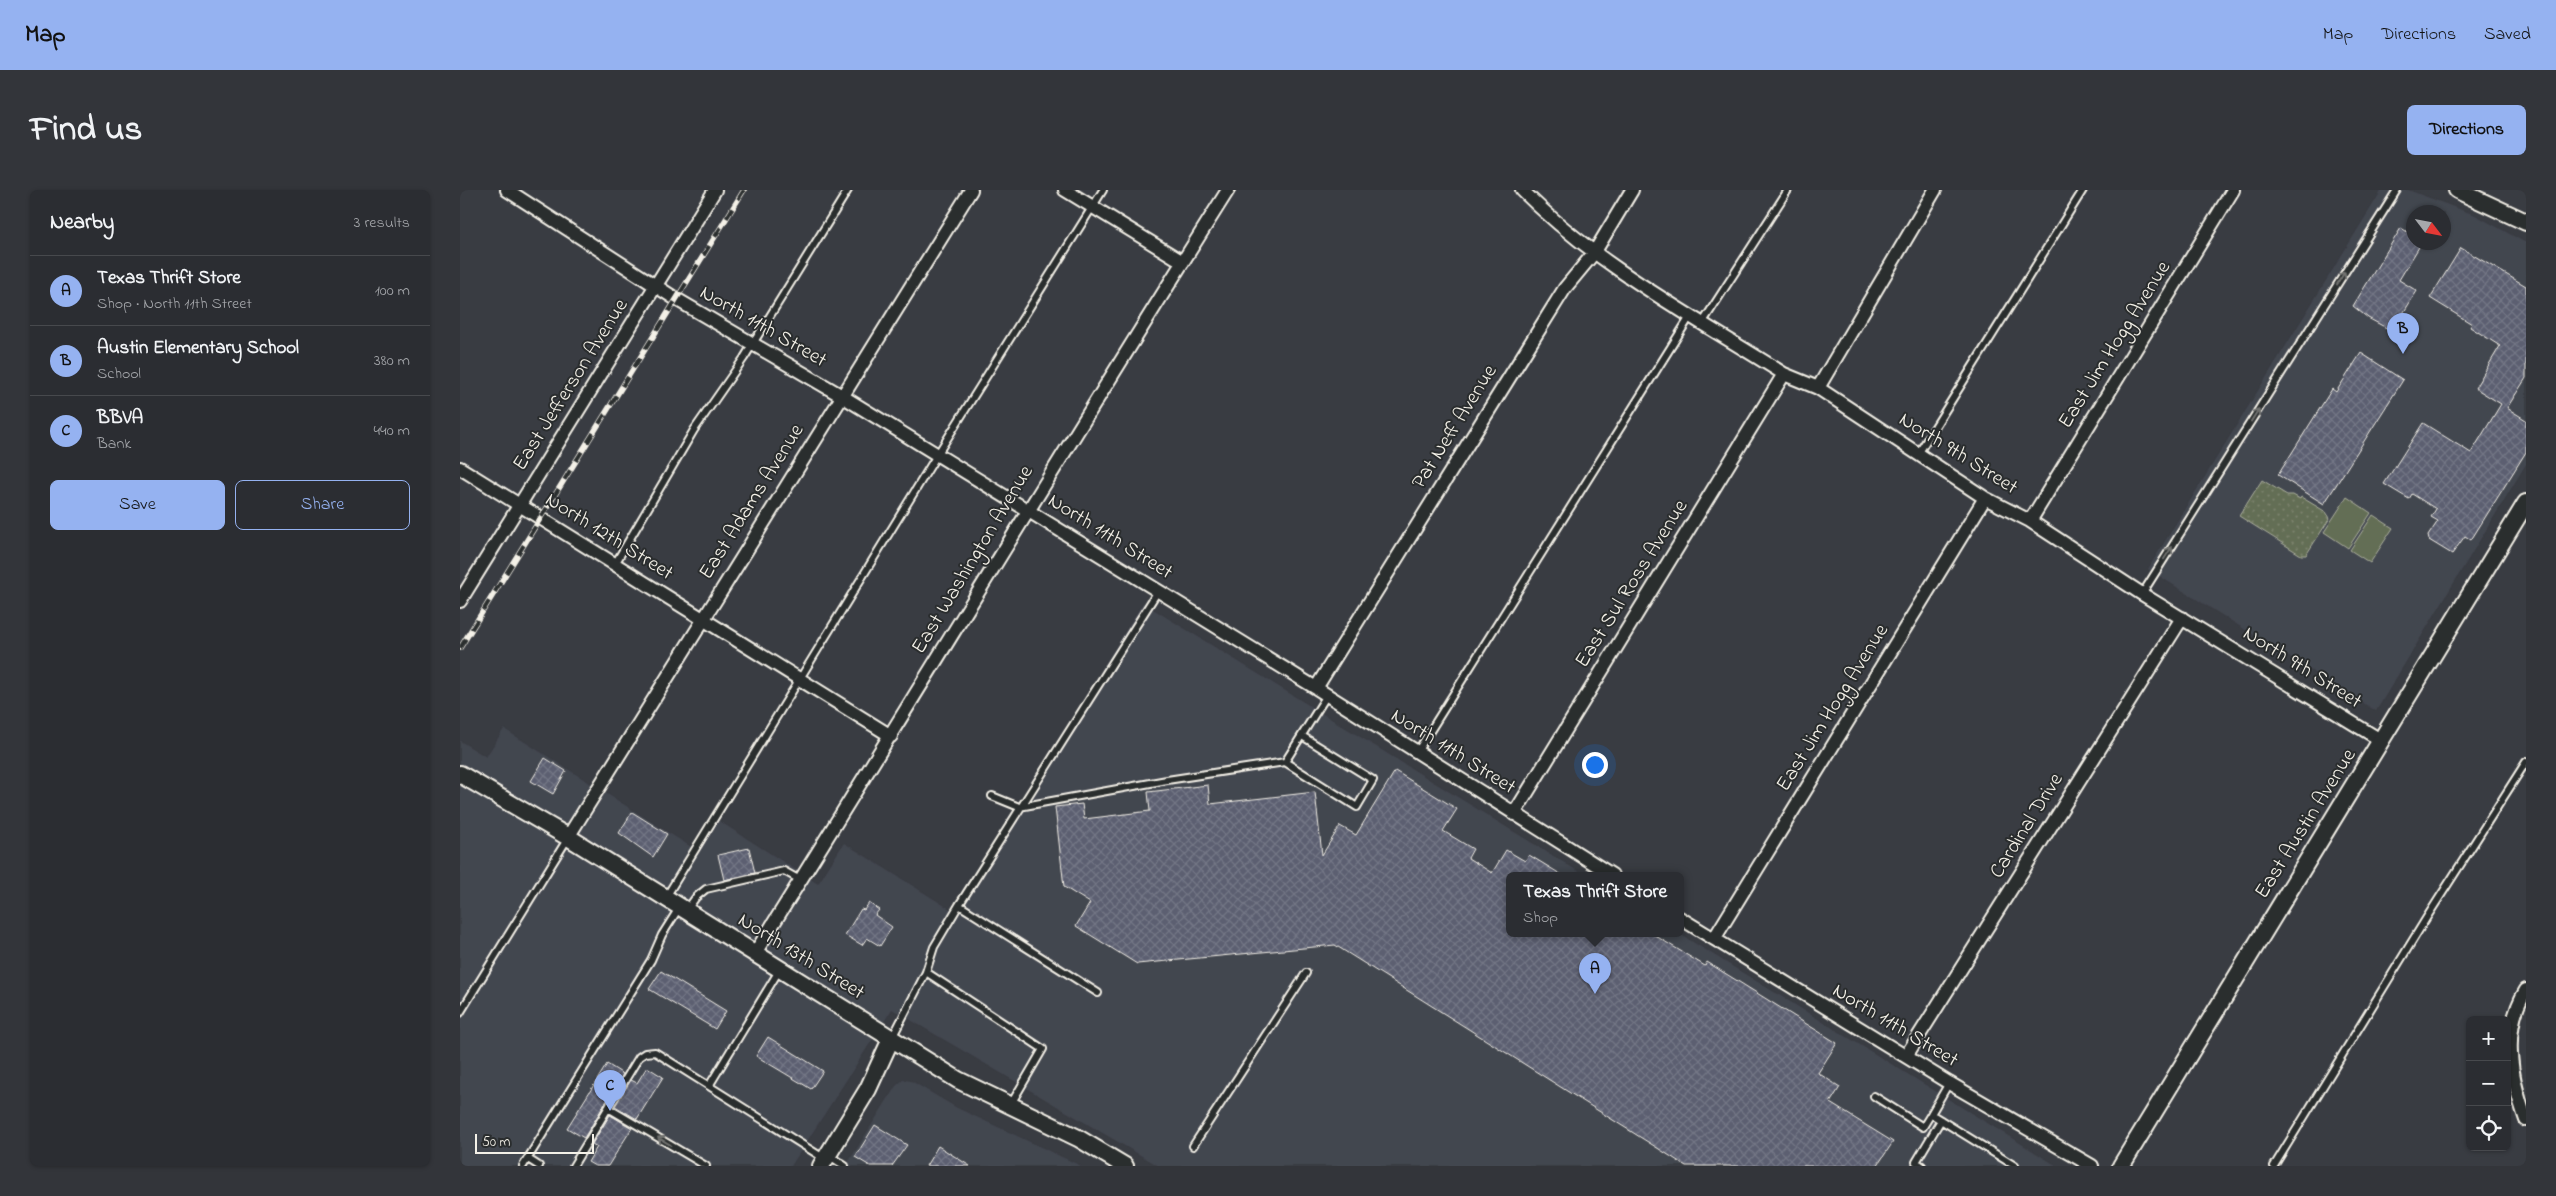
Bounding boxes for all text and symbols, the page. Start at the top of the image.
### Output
text: Map [25,18,66,53]
text: Map [2323,22,2353,48]
text: Directions [2381,22,2456,48]
text: Saved [2484,22,2531,48]
text: Find us [30,105,142,156]
button: Directions [2407,105,2526,155]
north arrow [2406,205,2451,250]
text: Nearby [50,208,114,238]
text: 3 results [354,211,410,235]
street label: East Jim Hogg Avenue [2051,255,2181,436]
text: Texas Thrift Store [97,265,241,292]
one-way arrow [2337,271,2347,285]
street label: North 11th Street [694,278,832,376]
text: A [61,279,71,303]
text: 100 m [375,279,410,303]
text: Shop · North 11th Street [97,292,252,316]
street label: East Jefferson Avenue [506,293,636,477]
pin: B [2387,313,2419,354]
text: Austin Elementary School [97,335,299,362]
text: B [61,349,71,373]
text: 380 m [374,349,410,373]
street label: Pat Neff Avenue [1405,359,1505,495]
text: School [97,362,141,386]
text: BBVA [97,405,143,432]
street label: North 9th Street [1893,405,2023,503]
one-way arrow [2250,409,2260,423]
street label: East Adams Avenue [692,418,812,585]
text: C [62,419,70,443]
text: 440 m [373,419,410,443]
text: Bank [97,432,131,456]
street label: East Washington Avenue [905,459,1043,661]
button: Save [50,480,225,530]
button: Share [235,480,410,530]
street label: North 12th Street [539,486,679,588]
street label: North 11th Street [1042,487,1178,587]
street label: East Sul Ross Avenue [1568,494,1696,674]
one-way arrow [2163,546,2173,560]
street label: East Jim Hogg Avenue [1769,618,1899,799]
street label: North 9th Street [2237,619,2367,717]
street label: North 11th Street [1385,702,1521,802]
street label: East Austin Avenue [2248,743,2365,905]
your location [1582,752,1608,778]
street label: Cardinal Drive [1983,767,2072,885]
popup [1506,872,1684,937]
text: Texas Thrift Store [1523,879,1667,906]
street label: North 13th Street [732,906,870,1008]
text: Shop [1523,906,1558,930]
pin: A [1579,953,1611,994]
street label: North 11th Street [1826,976,1964,1076]
map controls [2466,1016,2511,1151]
button: + [2466,1016,2511,1061]
button: − [2466,1061,2511,1106]
pin: C [594,1070,626,1111]
button: locate [2466,1106,2511,1151]
scale bar [475,1131,594,1154]
text: 50 m [482,1132,510,1153]
one-way arrow [657,1136,671,1146]

